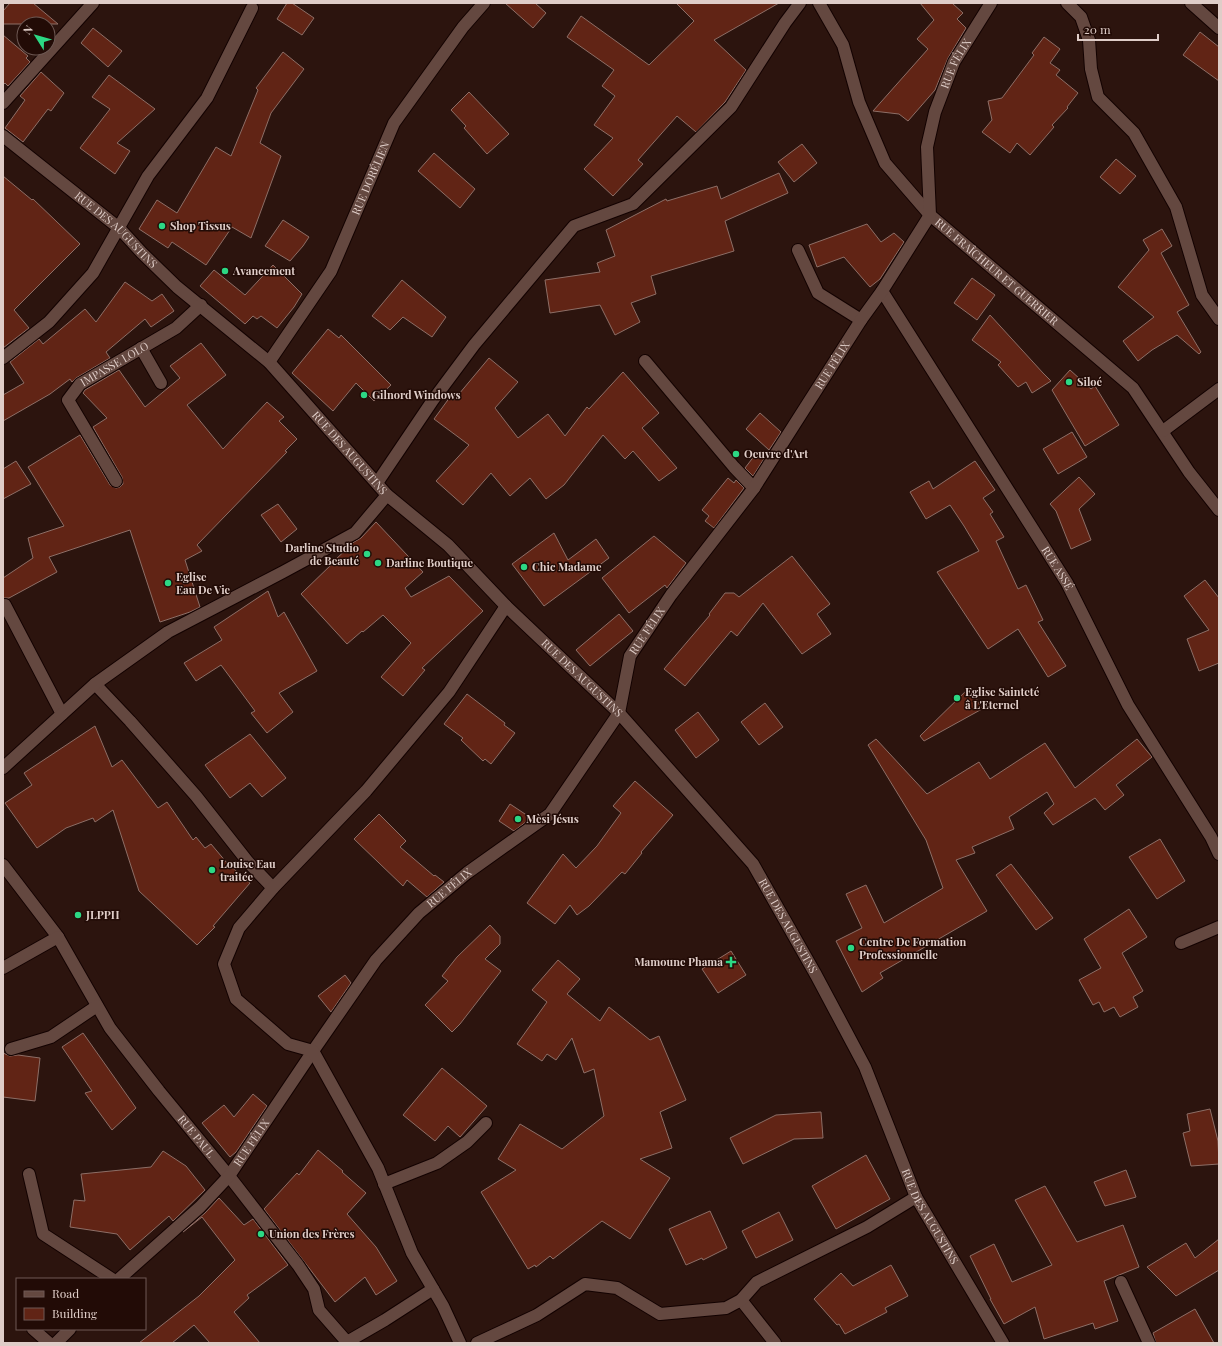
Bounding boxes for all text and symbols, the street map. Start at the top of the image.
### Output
north arrow [16,16,56,56]
scale bar [1078,16,1158,42]
text: 20 m [1084,21,1111,37]
text: N [19,22,36,37]
street label: RUE FÉLIX [937,35,974,91]
street label: RUE DORÉLIEN [348,139,392,217]
street label: RUE DES AUGUSTINS [72,188,161,271]
street label: RUE FRAÎCHEUR ET GUERRIER [932,214,1062,329]
place label: Shop Tissus [170,218,231,233]
marker: Shop Tissus [157,221,167,231]
place label: Avancement [232,263,295,278]
marker: Avancement [220,266,230,276]
street label: IMPASSE LOLO [77,338,151,389]
street label: RUE FÉLIX [811,338,853,392]
place label: Siloé [1077,374,1102,389]
marker: Siloé [1064,377,1074,387]
place label: Gilnord Windows [372,387,460,402]
marker: Gilnord Windows [359,390,369,400]
street label: RUE DES AUGUSTINS [309,408,391,498]
place label: Oeuvre d'Art [744,446,808,461]
marker: Oeuvre d'Art [731,449,741,459]
place label: Darline Studio de Beauté [285,540,359,568]
street label: RUE ASSÉ [1038,543,1077,593]
marker: Darline Studio de Beauté [362,549,372,559]
place label: Darline Boutique [386,555,473,570]
marker: Darline Boutique [373,558,383,568]
place label: Chic Madame [532,559,602,574]
marker: Chic Madame [519,562,529,572]
place label: Eglise Eau De Vie [176,569,231,597]
marker: Eglise Eau De Vie [163,578,173,588]
street label: RUE FÉLIX [625,604,668,657]
street label: RUE DES AUGUSTINS [538,635,626,720]
place label: Eglise Sainteté â L'Eternel [965,684,1040,712]
marker: Eglise Sainteté â L'Eternel [952,693,962,703]
place label: Mèsi Jésus [526,811,579,826]
marker: Mèsi Jésus [513,814,523,824]
place label: Louise Eau traitée [219,856,276,884]
street label: RUE FÉLIX [423,864,474,911]
marker: Louise Eau traitée [207,865,217,875]
street label: RUE DES AUGUSTINS [756,875,821,976]
place label: JLPPH [85,907,120,922]
marker: JLPPH [73,910,83,920]
place label: Centre De Formation Professionnelle [859,934,966,962]
marker: Centre De Formation Professionnelle [846,943,856,953]
place label: Mamoune Phama [634,954,723,969]
marker: Mamoune Phama [726,957,736,967]
street label: RUE PAUL [175,1112,219,1161]
street label: RUE FÉLIX [230,1116,272,1169]
street label: RUE DES AUGUSTINS [899,1166,962,1267]
place label: Union des Frères [269,1226,355,1241]
marker: Union des Frères [256,1229,266,1239]
legend [16,1278,146,1330]
text: Road [52,1285,79,1301]
text: Building [52,1305,98,1321]

